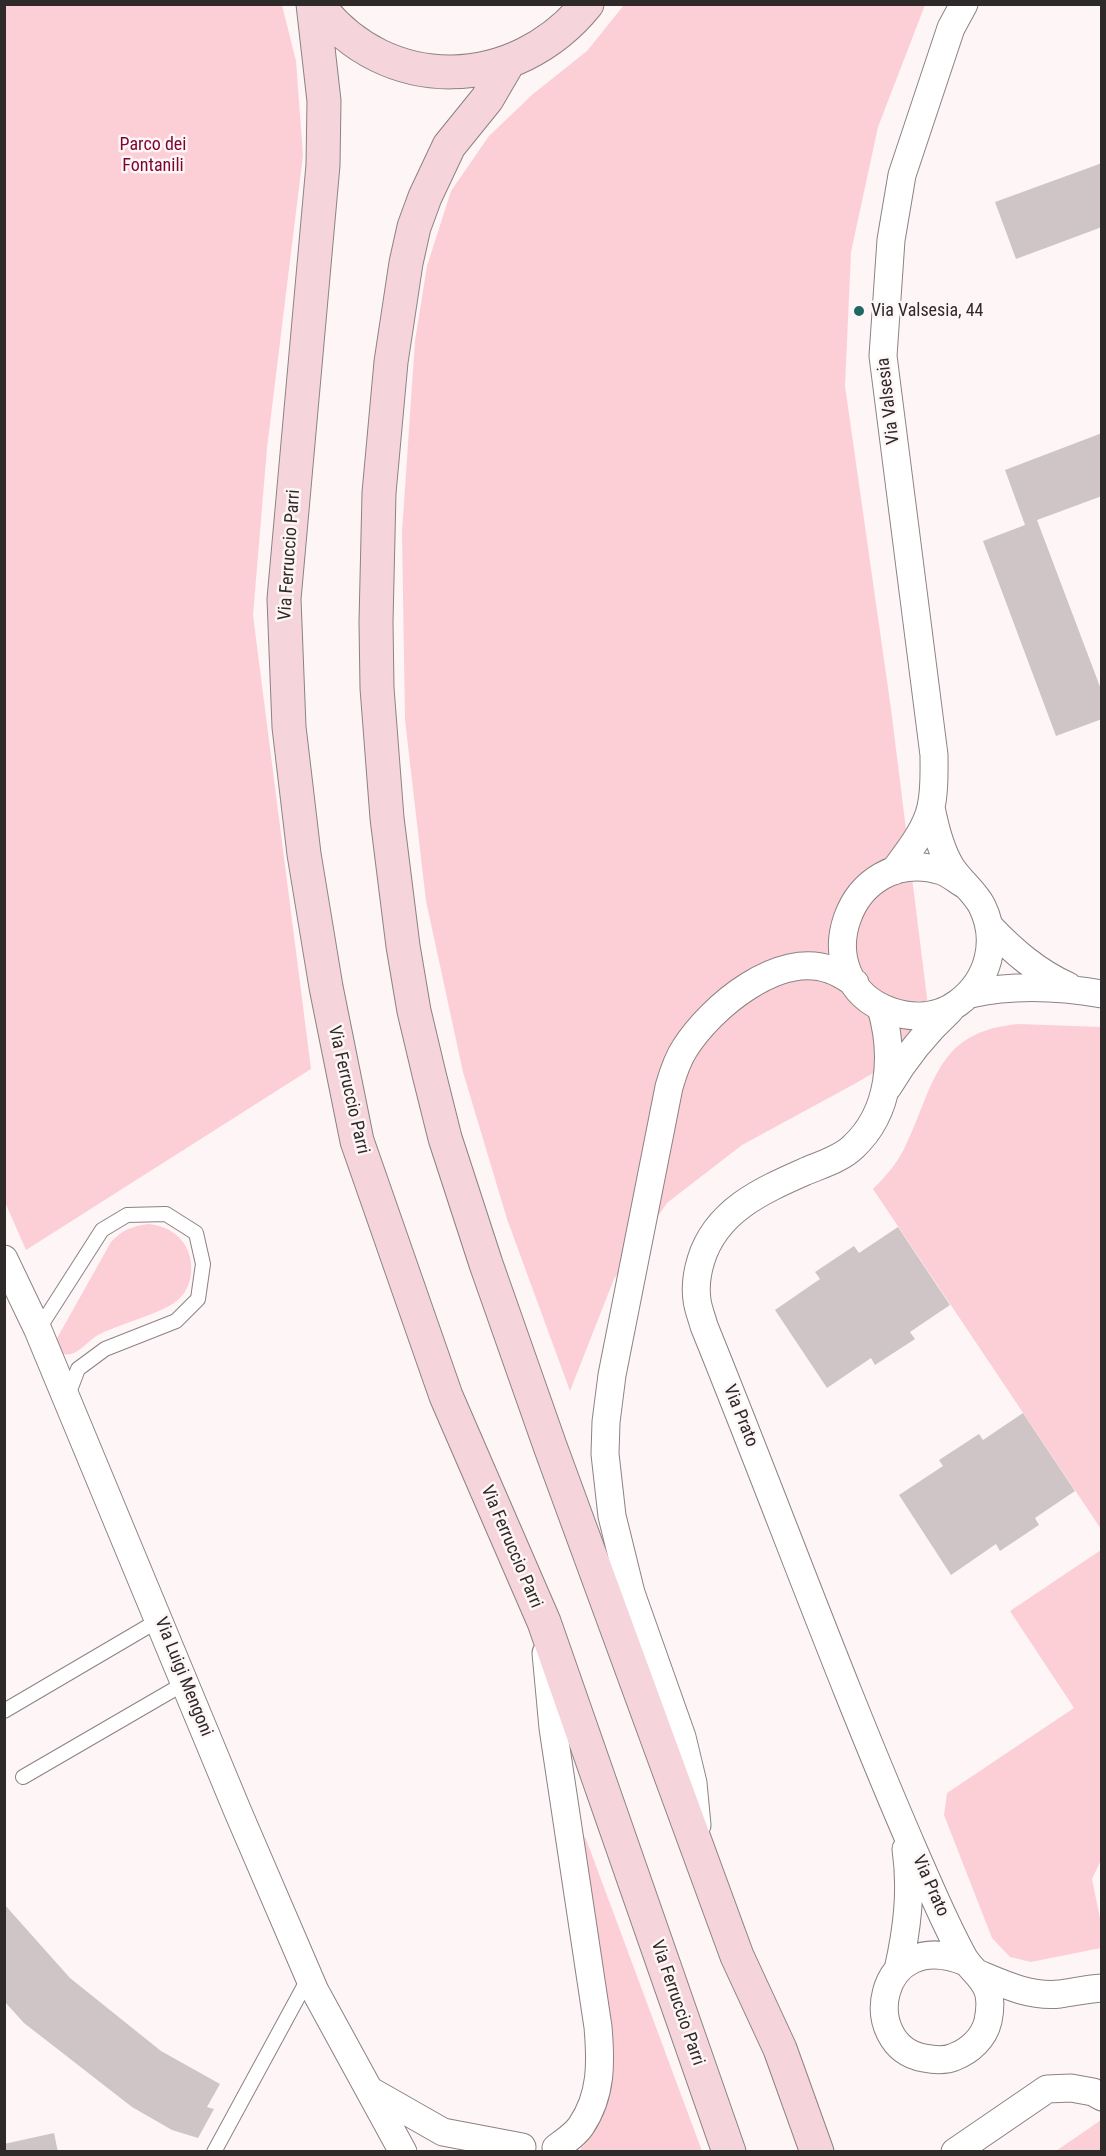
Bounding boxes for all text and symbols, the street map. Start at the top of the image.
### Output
park label: Parco dei Fontanili [120,134,186,176]
place label: Via Valsesia, 44 [871,300,983,322]
marker: Via Valsesia, 44 [852,304,866,318]
street label: Via Valsesia [873,356,905,446]
street label: Via Ferruccio Parri [275,489,305,621]
street label: Via Ferruccio Parri [323,1024,373,1156]
street label: Via Prato [718,1382,762,1450]
street label: Via Ferruccio Parri [475,1482,547,1612]
street label: Via Luigi Mengoni [149,1614,217,1740]
street label: Via Prato [907,1852,953,1920]
street label: Via Ferruccio Parri [645,1938,709,2068]

